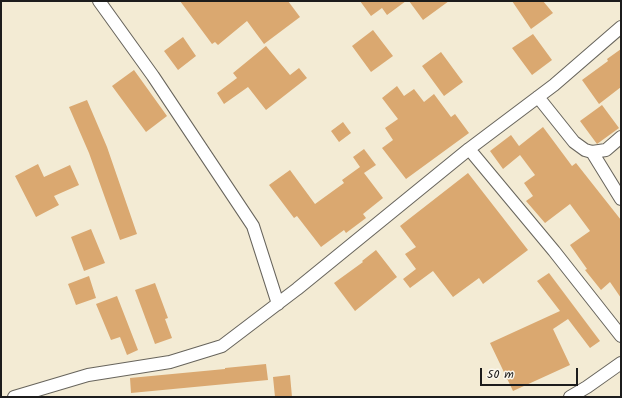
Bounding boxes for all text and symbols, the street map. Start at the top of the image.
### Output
scale bar [482,360,580,386]
text: 50 m [487,365,514,384]

